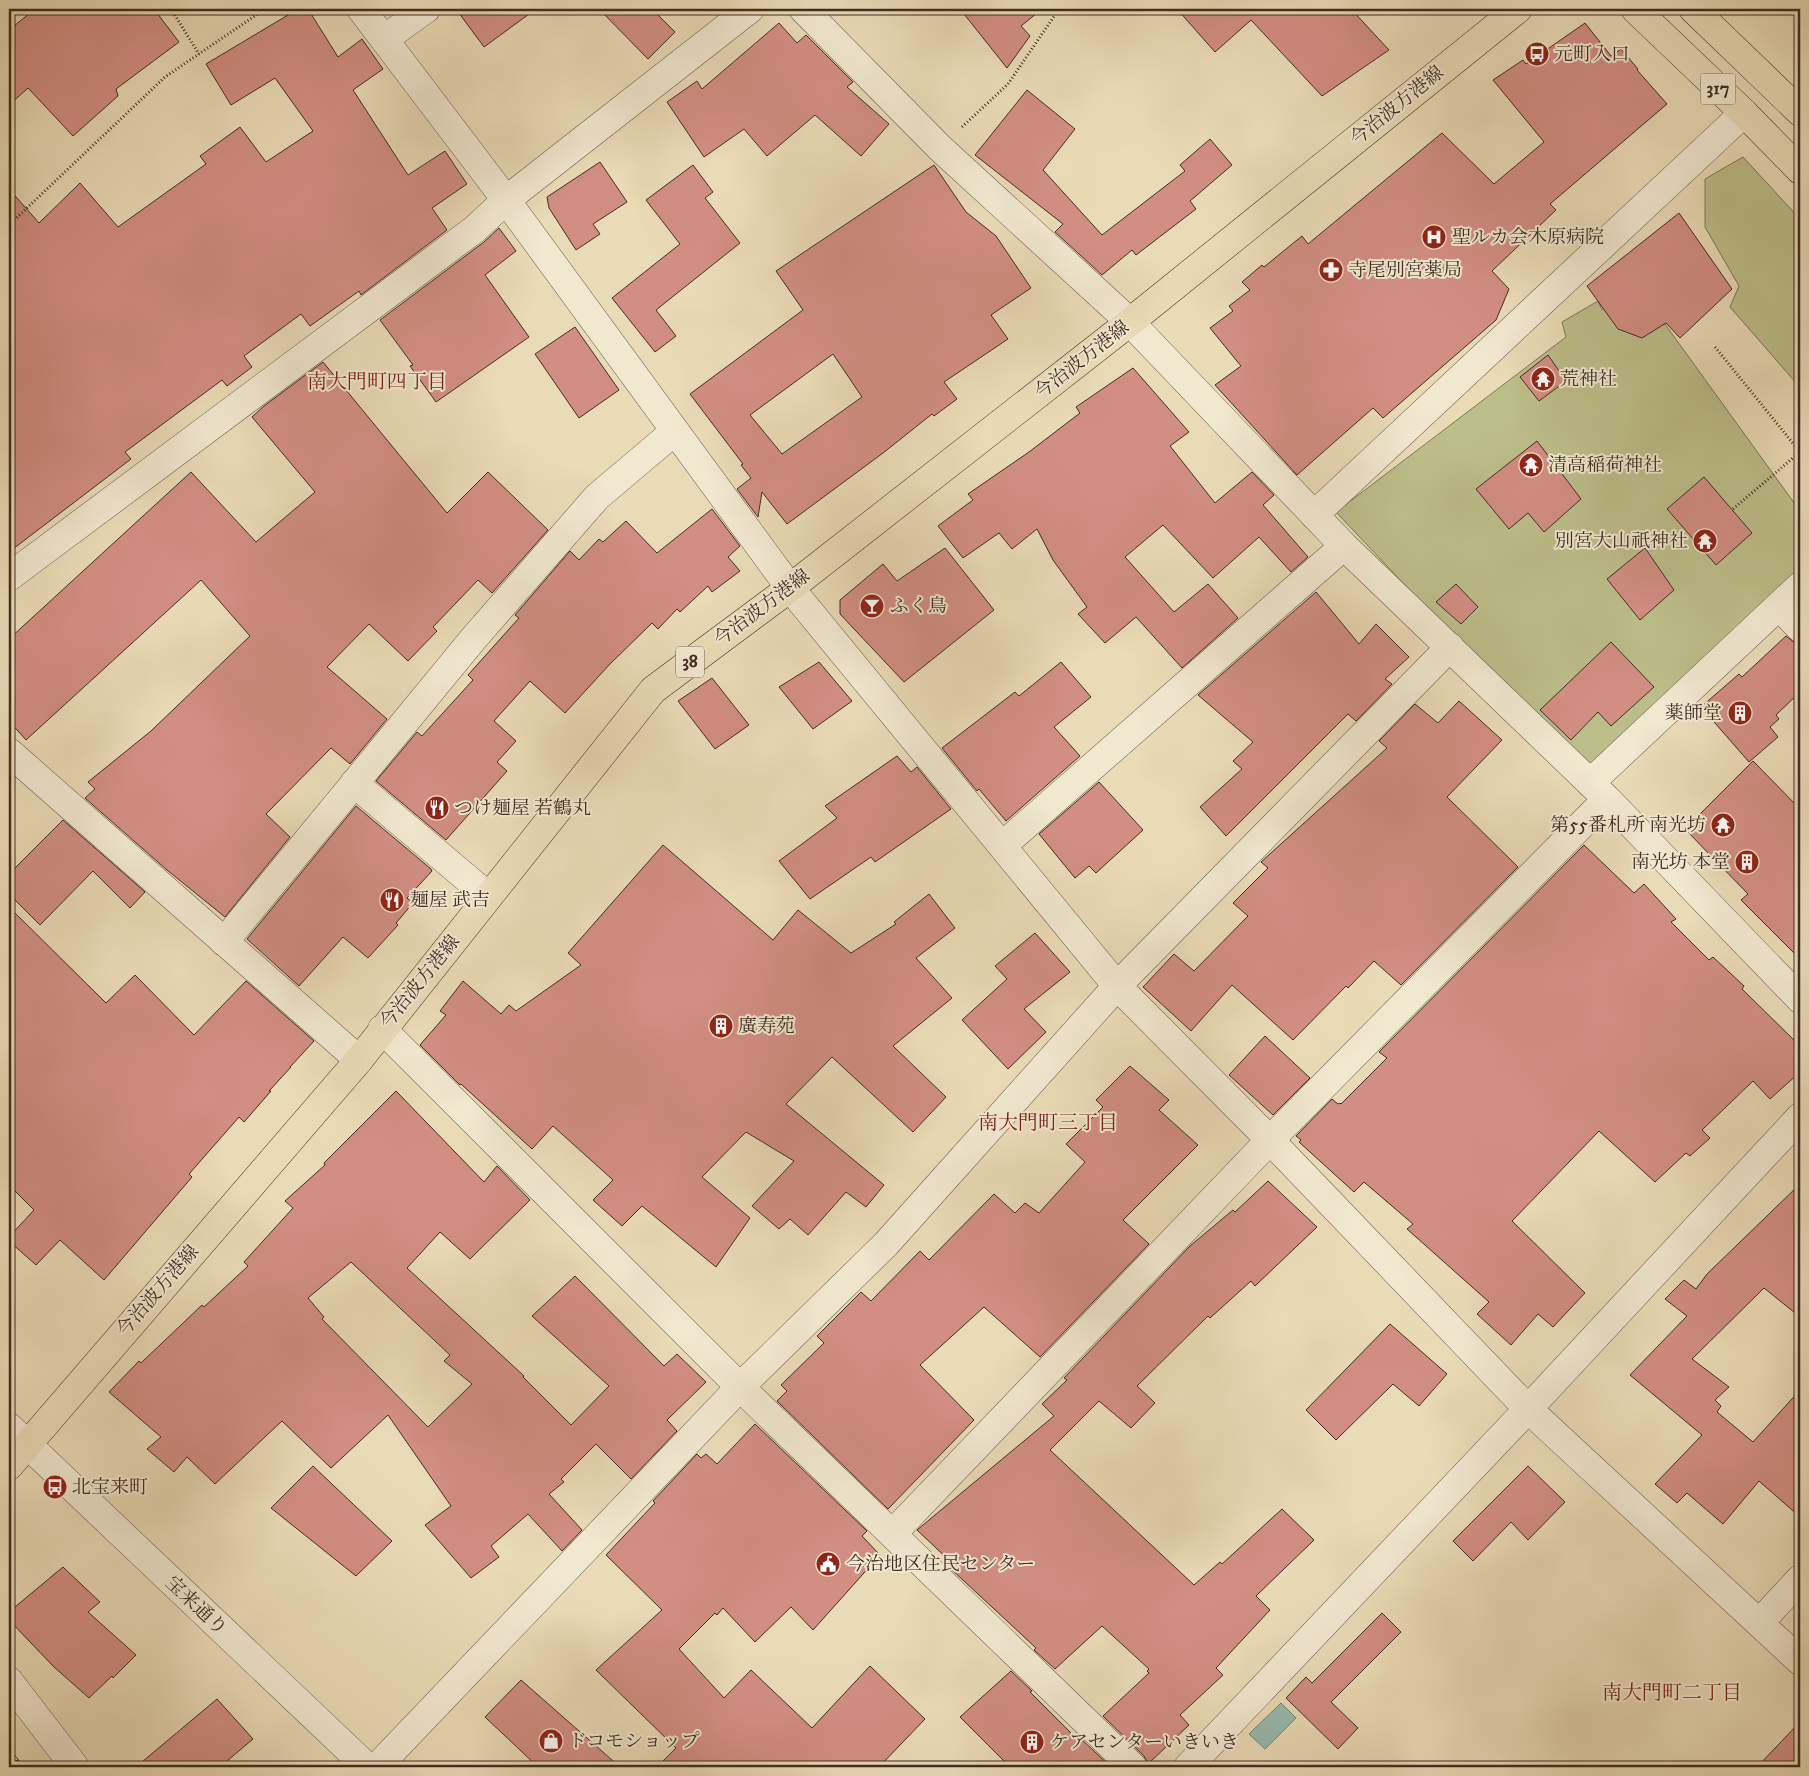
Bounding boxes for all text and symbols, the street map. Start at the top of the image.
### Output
bus stop icon: 元町入口 [1524,41,1550,67]
place label: 元町入口 [1554,43,1630,66]
street label: 今治波方港線 [1345,61,1449,151]
road number: 317 [1700,74,1736,105]
hospital icon: 聖ルカ会木原病院 [1421,224,1447,250]
place label: 聖ルカ会木原病院 [1452,226,1604,249]
pharmacy icon: 寺尾別宮薬局 [1318,257,1344,283]
place label: 寺尾別宮薬局 [1348,259,1462,282]
street label: 今治波方港線 [1030,316,1134,404]
temple icon: 荒神社 [1530,366,1556,392]
place label: 荒神社 [1560,368,1617,391]
district label: 南大門町四丁目 [307,370,447,395]
temple icon: 清高稲荷神社 [1518,452,1544,478]
place label: 清高稲荷神社 [1548,454,1662,477]
temple icon: 別宮大山祇神社 [1692,528,1718,554]
place label: 別宮大山祇神社 [1555,530,1688,553]
street label: 今治波方港線 [710,565,814,651]
bar icon: ふく鳥 [859,593,885,619]
place label: ふく鳥 [890,595,947,618]
road number: 38 [676,646,704,678]
building icon: 薬師堂 [1727,700,1753,726]
place label: 薬師堂 [1665,702,1722,725]
restaurant icon: つけ麺屋 若鶴丸 [424,795,450,821]
place label: つけ麺屋 若鶴丸 [454,797,591,820]
temple icon: 第55番札所 南光坊 [1710,812,1736,838]
place label: 第55番札所 南光坊 [1550,814,1706,837]
building icon: 南光坊 本堂 [1734,849,1760,875]
place label: 南光坊 本堂 [1631,851,1730,874]
restaurant icon: 麺屋 武吉 [379,887,405,913]
place label: 麺屋 武吉 [410,889,490,912]
street label: 今治波方港線 [375,930,465,1034]
building icon: 廣寿苑 [708,1013,734,1039]
place label: 廣寿苑 [738,1015,795,1038]
district label: 南大門町三丁目 [978,1111,1118,1136]
street label: 今治波方港線 [112,1240,204,1342]
bus stop icon: 北宝来町 [42,1474,68,1500]
place label: 北宝来町 [72,1476,148,1499]
public building icon: 今治地区住民センター [815,1551,841,1577]
place label: 今治地区住民センター [846,1553,1035,1576]
street label: 宝来通り [160,1572,232,1640]
district label: 南大門町二丁目 [1602,1681,1742,1706]
shop icon: ドコモショップ [538,1728,564,1754]
building icon: ケアセンターいきいき [1019,1729,1045,1755]
place label: ドコモショップ [568,1730,700,1753]
place label: ケアセンターいきいき [1050,1731,1239,1754]

